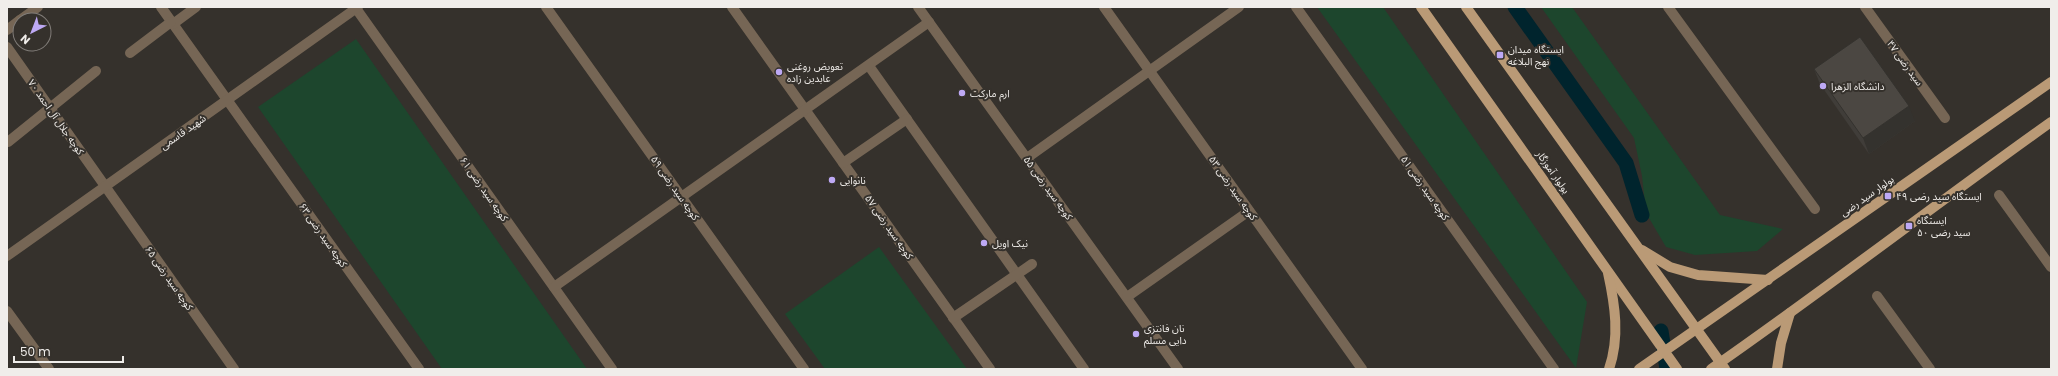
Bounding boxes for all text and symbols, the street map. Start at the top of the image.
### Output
north arrow [12,12,52,52]
text: N [17,31,34,48]
street label: سید رضی ۴۷ [1883,37,1927,89]
place label: ایستگاه میدان نهج البلاغه [1508,42,1564,69]
marker: ایستگاه میدان نهج البلاغه [1495,50,1505,60]
place label: تعویض روغنی عابدین زاده [787,59,843,86]
marker: تعویض روغنی عابدین زاده [774,67,784,77]
street label: کوچه جلال آل احمد ۷۰ [24,76,88,159]
place label: دانشگاه الزهرا [1831,79,1885,94]
marker: دانشگاه الزهرا [1818,81,1828,91]
place label: ارم مارکت [970,86,1010,102]
marker: ارم مارکت [957,88,967,98]
street label: شهید قاسمی [157,111,209,153]
street label: بولوار آموزگار [1532,147,1574,197]
street label: کوچه سید رضی ۵۹ [647,153,703,224]
street label: کوچه سید رضی ۵۵ [1020,153,1077,224]
street label: کوچه سید رضی ۵۳ [1205,153,1261,224]
street label: کوچه سید رضی ۵۱ [1397,153,1453,224]
street label: کوچه سید رضی ۶۱ [456,154,512,225]
street label: بولوار سید رضی [1837,172,1897,220]
place label: نانوایی [840,173,866,188]
marker: نانوایی [827,175,837,185]
place label: ایستگاه سید رضی ۴۹ [1896,189,1982,204]
marker: ایستگاه سید رضی ۴۹ [1883,191,1893,201]
street label: کوچه سید رضی ۵۷ [861,192,917,263]
street label: کوچه سید رضی ۶۳ [295,200,351,271]
place label: ایستگاه سید رضی ۵۰ [1917,213,1971,240]
marker: ایستگاه سید رضی ۵۰ [1904,221,1914,231]
place label: نیک اویل [992,236,1028,251]
marker: نیک اویل [979,238,989,248]
street label: کوچه سید رضی ۶۵ [141,243,197,314]
place label: نان فانتزی دایی مسلم [1144,321,1187,348]
marker: نان فانتزی دایی مسلم [1131,329,1141,339]
scale bar [14,338,123,364]
text: 50 m [20,343,51,360]

